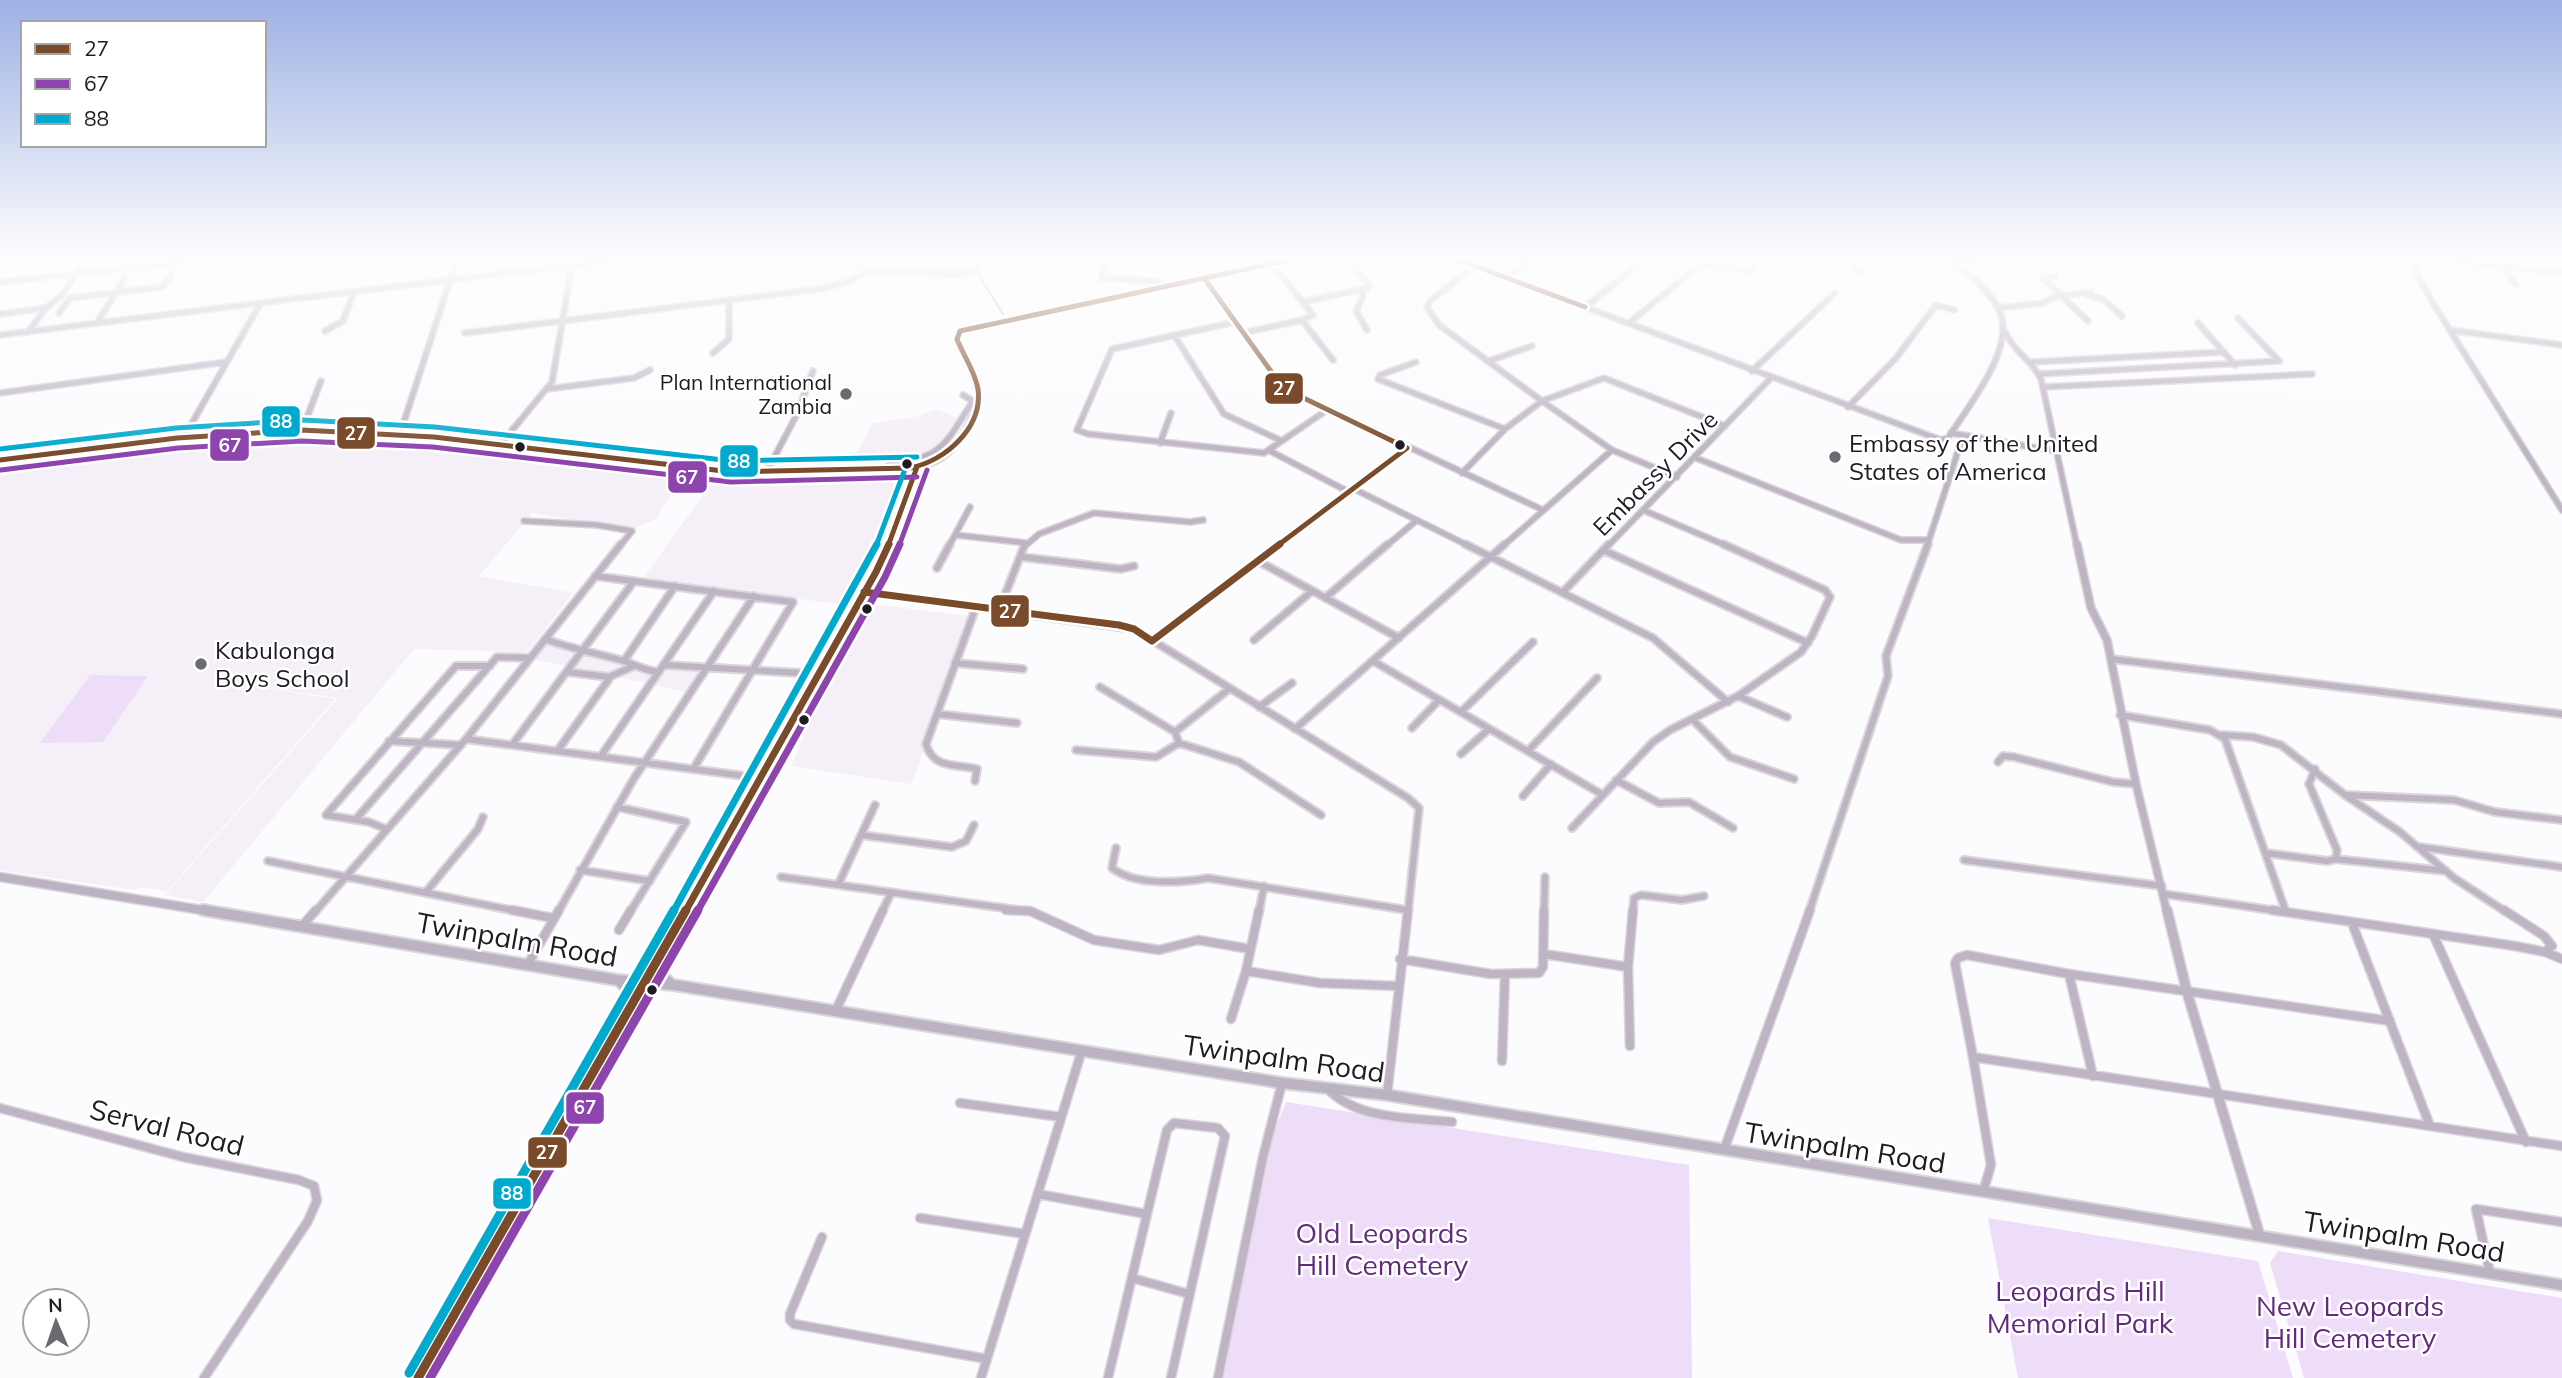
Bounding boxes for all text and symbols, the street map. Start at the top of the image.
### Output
legend [21,21,266,147]
text: 27 [84,35,109,61]
text: 67 [84,70,109,96]
text: 88 [84,105,109,131]
place label: Plan International Zambia [660,369,832,419]
line badge: 27 [1264,372,1304,405]
text: 27 [1273,376,1295,400]
marker: Plan International Zambia [838,386,854,402]
street label: Embassy Drive [1586,404,1724,542]
line badge: 88 [261,405,301,438]
text: 88 [270,409,292,433]
line badge: 27 [336,416,376,450]
text: 27 [345,421,367,445]
line badge: 67 [209,428,250,462]
place label: Embassy of the United States of America [1849,428,2098,486]
text: 67 [219,433,241,457]
unlabelled marker [1393,438,1407,452]
unlabelled marker [513,440,527,454]
line badge: 88 [719,444,759,478]
text: 88 [728,449,750,473]
marker: Embassy of the United States of America [1827,449,1843,465]
unlabelled marker [900,457,914,471]
line badge: 67 [667,460,708,494]
text: 67 [676,465,698,489]
line badge: 27 [990,594,1030,628]
text: 27 [999,599,1021,623]
unlabelled marker [860,602,874,616]
place label: Kabulonga Boys School [215,635,350,693]
marker: Kabulonga Boys School [193,656,209,672]
unlabelled marker [797,713,811,727]
street label: Twinpalm Road [414,904,620,974]
unlabelled marker [645,983,659,997]
street label: Twinpalm Road [1181,1027,1387,1089]
street label: Serval Road [86,1091,248,1163]
line badge: 67 [565,1091,605,1125]
text: 67 [574,1095,596,1119]
street label: Twinpalm Road [1742,1114,1948,1180]
line badge: 27 [527,1136,568,1169]
text: 27 [536,1140,558,1164]
line badge: 88 [492,1177,532,1210]
text: 88 [501,1181,523,1205]
street label: Twinpalm Road [2301,1203,2507,1269]
park label: Old Leopards Hill Cemetery [1295,1215,1469,1282]
park label: Leopards Hill Memorial Park [1987,1273,2174,1340]
north arrow [21,1287,91,1357]
park label: New Leopards Hill Cemetery [2256,1288,2444,1355]
text: N [48,1293,63,1317]

